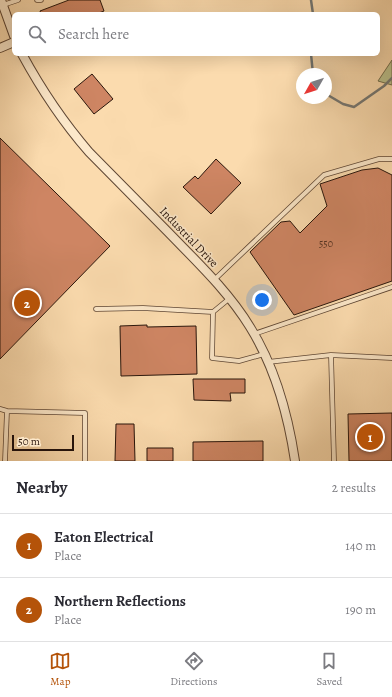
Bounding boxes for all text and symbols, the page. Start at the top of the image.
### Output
search box [12,12,380,56]
icon: search [26,23,48,45]
text: Search here [58,24,129,44]
north arrow [296,68,332,104]
street label: Industrial Drive [156,203,222,271]
house number: 550 [319,237,333,250]
pin: 2 [14,288,40,318]
your location [252,290,272,310]
pin: 1 [357,422,383,452]
scale bar [12,433,74,452]
text: 50 m [18,434,40,449]
text: Nearby [16,476,67,499]
text: 2 results [332,479,376,496]
text: Eaton Electrical [54,527,153,547]
text: 1 [27,537,31,554]
text: 140 m [345,537,376,554]
text: Place [54,547,82,564]
text: Northern Reflections [54,591,186,611]
text: 2 [26,601,32,618]
text: 190 m [345,601,376,618]
text: Place [54,611,82,628]
tab: Map [49,650,71,689]
tab: Directions [170,650,218,689]
tab: Saved [316,650,343,689]

